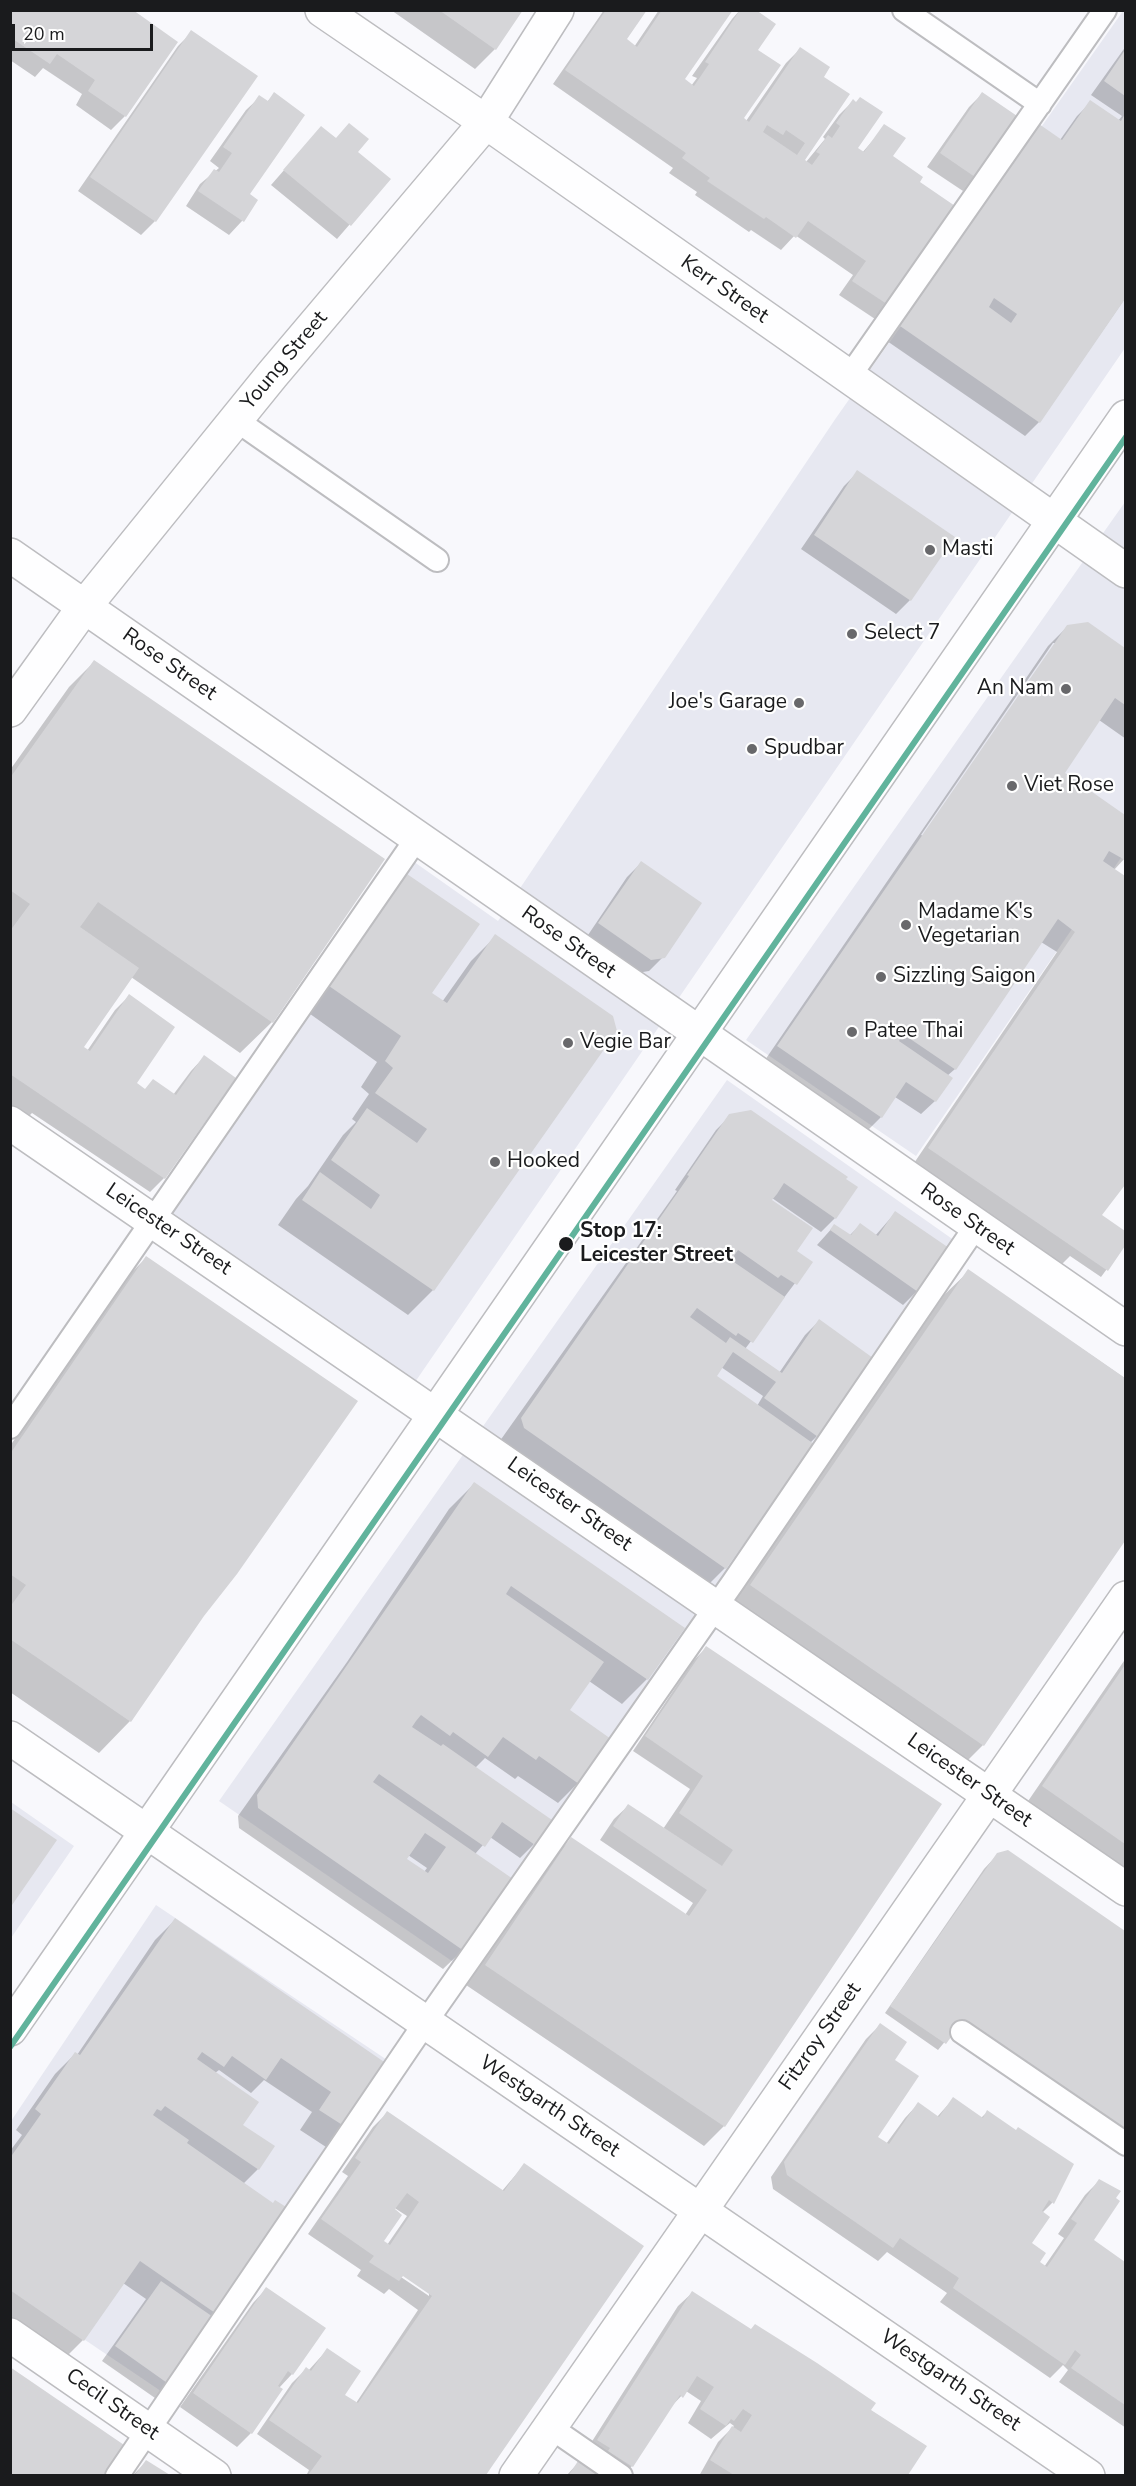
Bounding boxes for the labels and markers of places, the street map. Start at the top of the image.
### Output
place label: Masti [942,537,993,563]
marker: Masti [923,543,937,557]
place label: Select 7 [864,621,940,647]
marker: Select 7 [845,627,859,641]
place label: An Nam [977,676,1054,702]
marker: An Nam [1059,682,1073,696]
place label: Joe's Garage [669,690,787,716]
marker: Joe's Garage [792,696,806,710]
place label: Spudbar [764,736,844,762]
marker: Spudbar [745,742,759,756]
place label: Viet Rose [1024,773,1114,799]
marker: Viet Rose [1005,779,1019,793]
place label: Madame K's Vegetarian [918,900,1033,950]
marker: Madame K's Vegetarian [899,918,913,932]
place label: Sizzling Saigon [893,964,1036,990]
marker: Sizzling Saigon [874,970,888,984]
place label: Patee Thai [864,1019,963,1045]
marker: Patee Thai [845,1025,859,1039]
place label: Vegie Bar [580,1030,671,1056]
marker: Vegie Bar [561,1036,575,1050]
place label: Hooked [507,1149,580,1175]
marker: Hooked [488,1155,502,1169]
place label: Stop 17: Leicester Street [580,1219,733,1269]
marker: Stop 17: Leicester Street [557,1235,575,1253]

